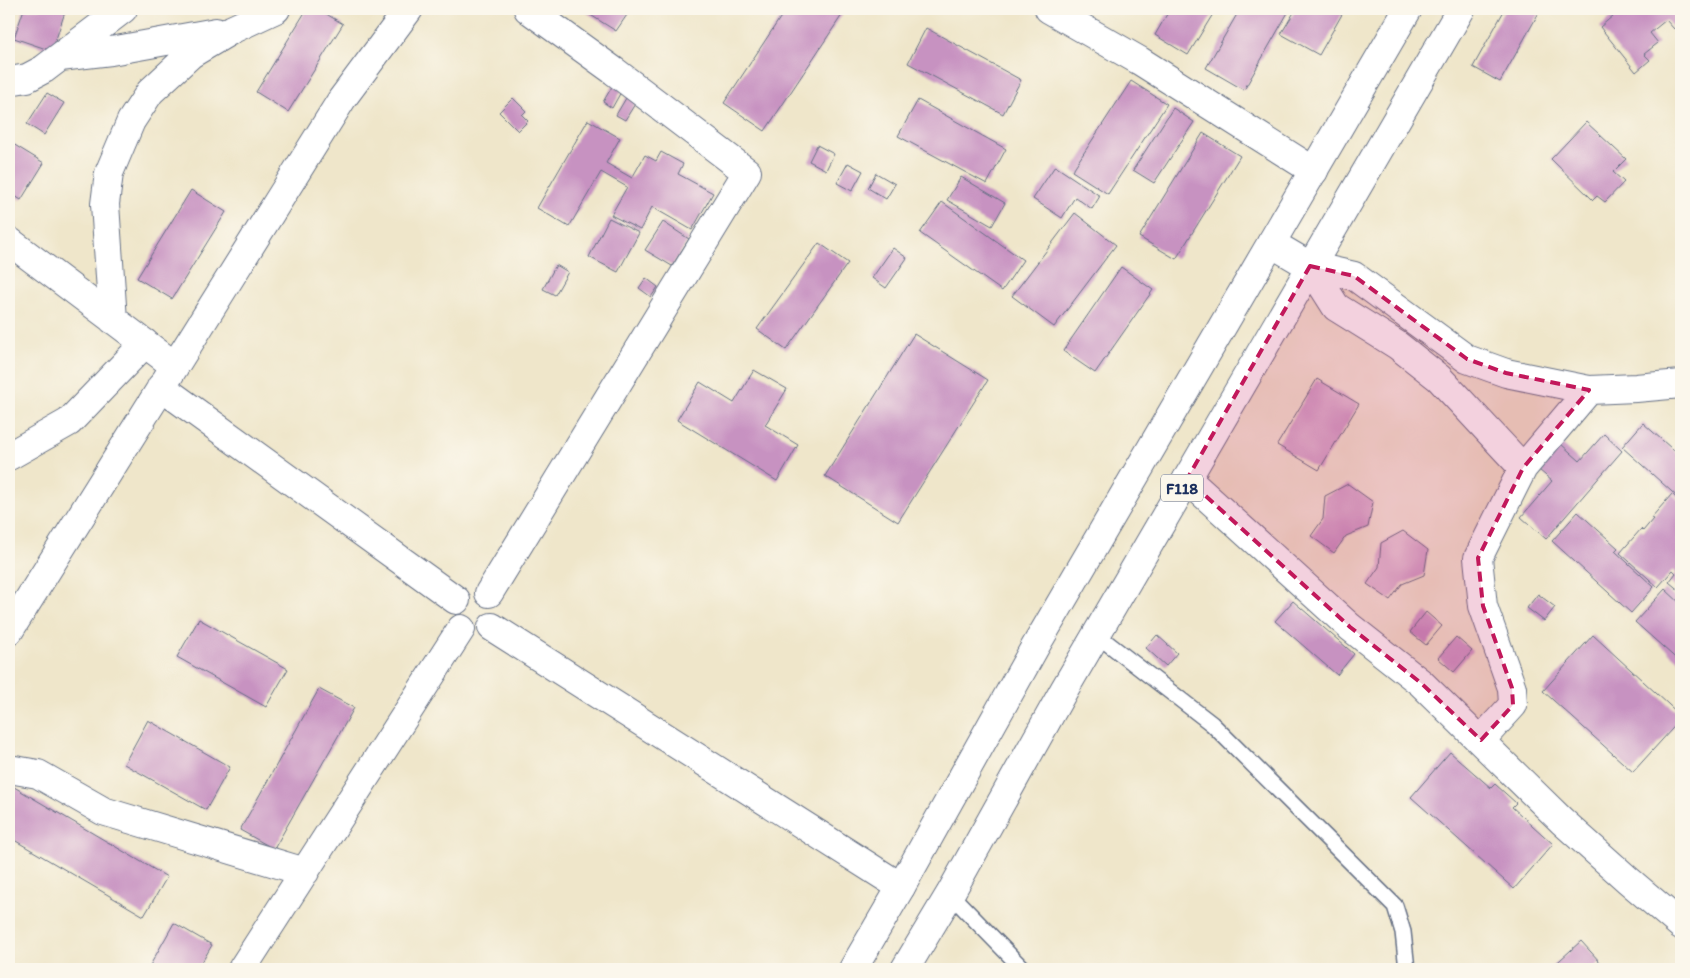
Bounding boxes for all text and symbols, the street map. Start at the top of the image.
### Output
road number: F118 [1161,474,1203,502]

